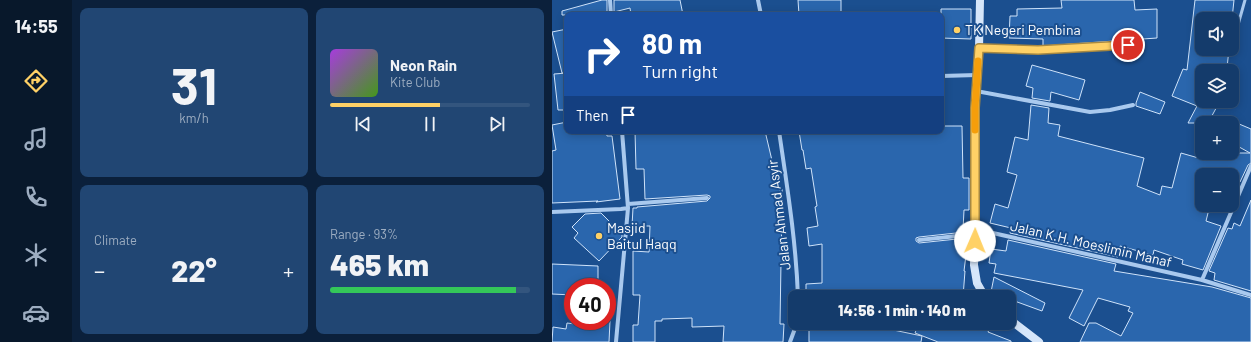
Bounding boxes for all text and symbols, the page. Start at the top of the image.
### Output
map controls [1195,12,1239,212]
button: sound [1195,12,1239,56]
text: 14:55 [14,15,58,37]
place label: TK Negeri Pembina [965,21,1081,38]
marker: TK Negeri Pembina [952,25,962,35]
text: 80 m [642,26,702,60]
icon: right [576,28,628,80]
pin [1111,28,1145,62]
icon: arrive [1117,34,1139,56]
text: 31 [171,53,217,115]
text: Neon Rain [390,56,457,74]
text: Turn right [642,60,718,82]
button: layers [1195,64,1239,108]
icon: directions [22,67,50,95]
text: Kite Club [390,74,440,90]
icon: arrive [617,104,639,126]
text: Then [576,106,609,124]
text: km/h [179,110,209,126]
icon: previous [352,113,374,135]
icon: pause [419,113,441,135]
icon: next [486,113,508,135]
button: + [1195,116,1239,160]
icon: music [22,125,50,153]
street label: Jalan Ahmad Asyir [763,159,794,271]
button: − [1195,168,1239,212]
icon: phone [22,183,50,211]
street label: Jalan K.H. Moeslimin Manaf [1009,217,1173,270]
place label: Masjid Baitul Haqq [607,219,677,252]
position arrow [954,220,996,262]
text: Range · 93% [330,226,398,242]
marker: Masjid Baitul Haqq [594,231,604,241]
text: Climate [94,232,137,248]
icon: climate [22,241,50,269]
text: 465 km [330,246,429,282]
text: 22° [171,252,217,288]
text: − [94,257,105,283]
text: + [283,257,294,283]
speed limit sign: 40 [564,278,616,330]
icon: car [22,299,50,327]
text: 14:56 · 1 min · 140 m [838,301,966,319]

